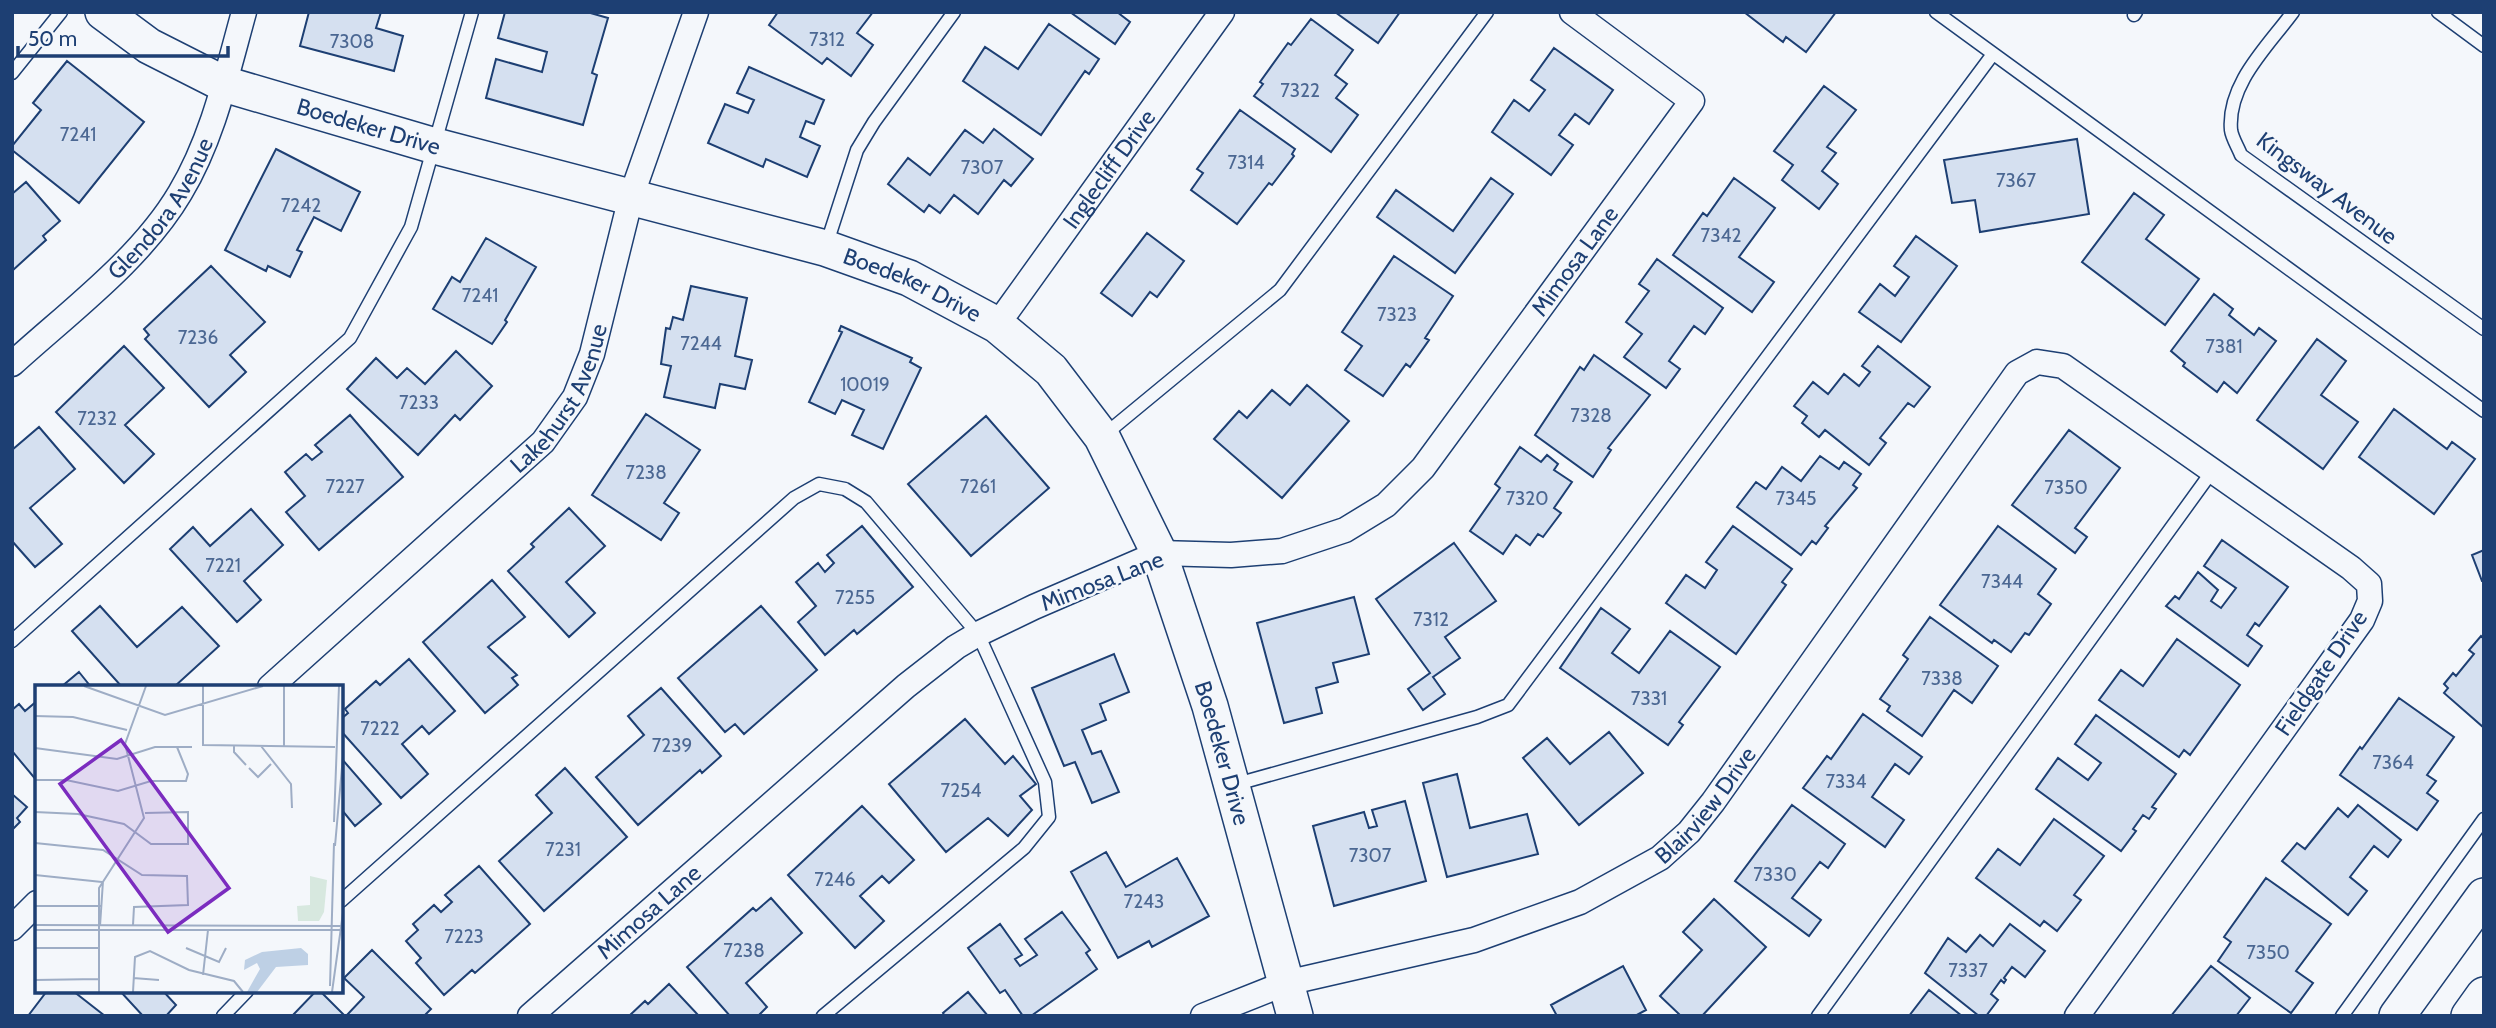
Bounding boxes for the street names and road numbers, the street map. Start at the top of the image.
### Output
street label: Boedeker Drive [293,92,444,161]
street label: Inglecliff Drive [1057,104,1161,234]
street label: Kingsway Avenue [2251,126,2403,250]
street label: Glendora Avenue [102,134,219,285]
street label: Mimosa Lane [1525,201,1624,321]
street label: Boedeker Drive [840,242,986,328]
street label: Lakehurst Avenue [504,321,613,479]
street label: Mimosa Lane [1037,545,1167,617]
street label: Fieldgate Drive [2269,605,2373,741]
street label: Boedeker Drive [1189,677,1256,828]
street label: Blairview Drive [1649,741,1762,870]
street label: Mimosa Lane [591,859,707,965]

